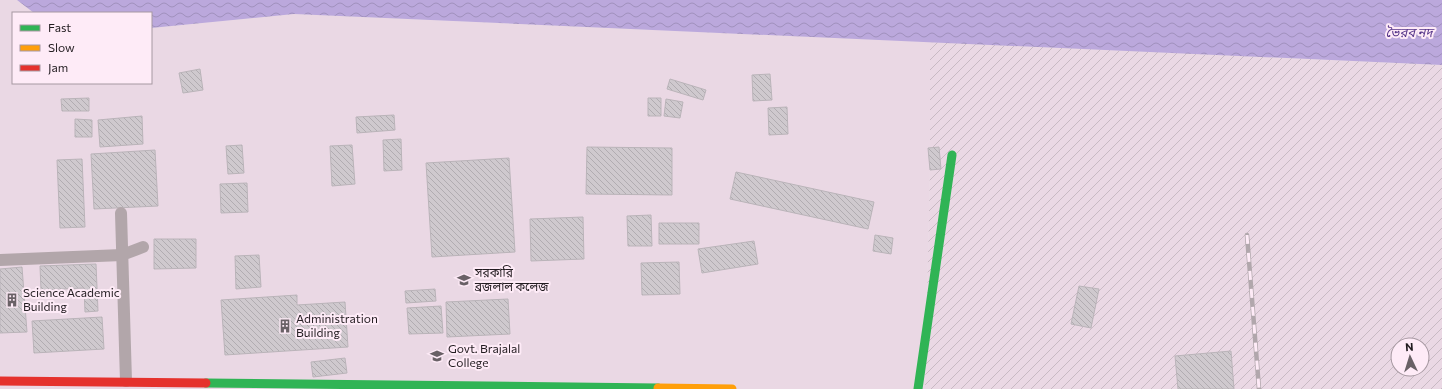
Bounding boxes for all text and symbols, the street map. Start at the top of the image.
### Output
legend [12,12,152,84]
text: Fast [48,20,71,34]
water label: ভৈরব নদ [1386,24,1435,40]
text: Slow [48,40,75,54]
text: Jam [48,60,68,75]
place label: সরকারি ব্রজলাল কলেজ [474,265,549,293]
school or university icon: সরকারি ব্রজলাল কলেজ [456,272,472,288]
place label: Science Academic Building [23,285,120,313]
building icon: Science Academic Building [4,292,20,308]
place label: Administration Building [296,311,378,339]
building icon: Administration Building [277,318,293,334]
north arrow [1390,337,1430,377]
text: N [1405,340,1414,353]
place label: Govt. Brajalal College [448,341,520,369]
school or university icon: Govt. Brajalal College [429,348,445,364]

